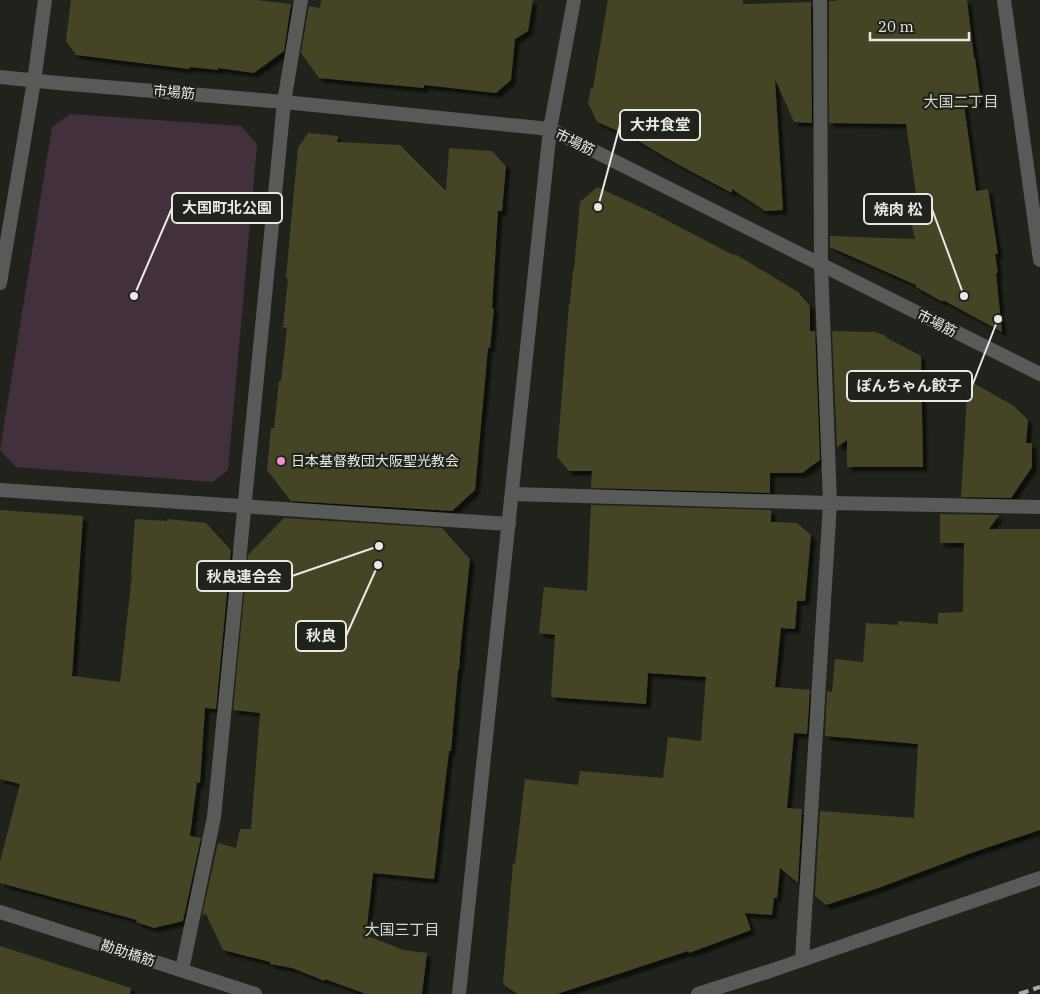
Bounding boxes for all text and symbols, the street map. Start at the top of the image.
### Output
scale bar [870,10,969,42]
text: 20 m [878,17,914,36]
street label: 市場筋 [152,81,196,103]
district label: 大国二丁目 [923,92,999,111]
callout: 大井食堂 [620,110,700,140]
text: 大井食堂 [630,115,690,134]
street label: 市場筋 [552,125,598,159]
callout: 大国町北公園 [172,193,282,223]
callout: 焼肉 松 [864,194,932,224]
text: 大国町北公園 [182,198,272,217]
text: 焼肉 松 [874,200,922,219]
street label: 市場筋 [914,305,960,341]
callout: ぽんちゃん餃子 [847,371,972,401]
text: ぽんちゃん餃子 [856,376,962,395]
place label: 日本基督教団大阪聖光教会 [291,452,459,470]
marker: 日本基督教団大阪聖光教会 [275,455,287,467]
callout: 秋良連合会 [197,561,292,591]
text: 秋良連合会 [206,567,282,586]
callout: 秋良 [296,621,346,651]
text: 秋良 [306,626,336,645]
district label: 大国三丁目 [364,920,440,939]
street label: 勘助橋筋 [99,936,157,970]

